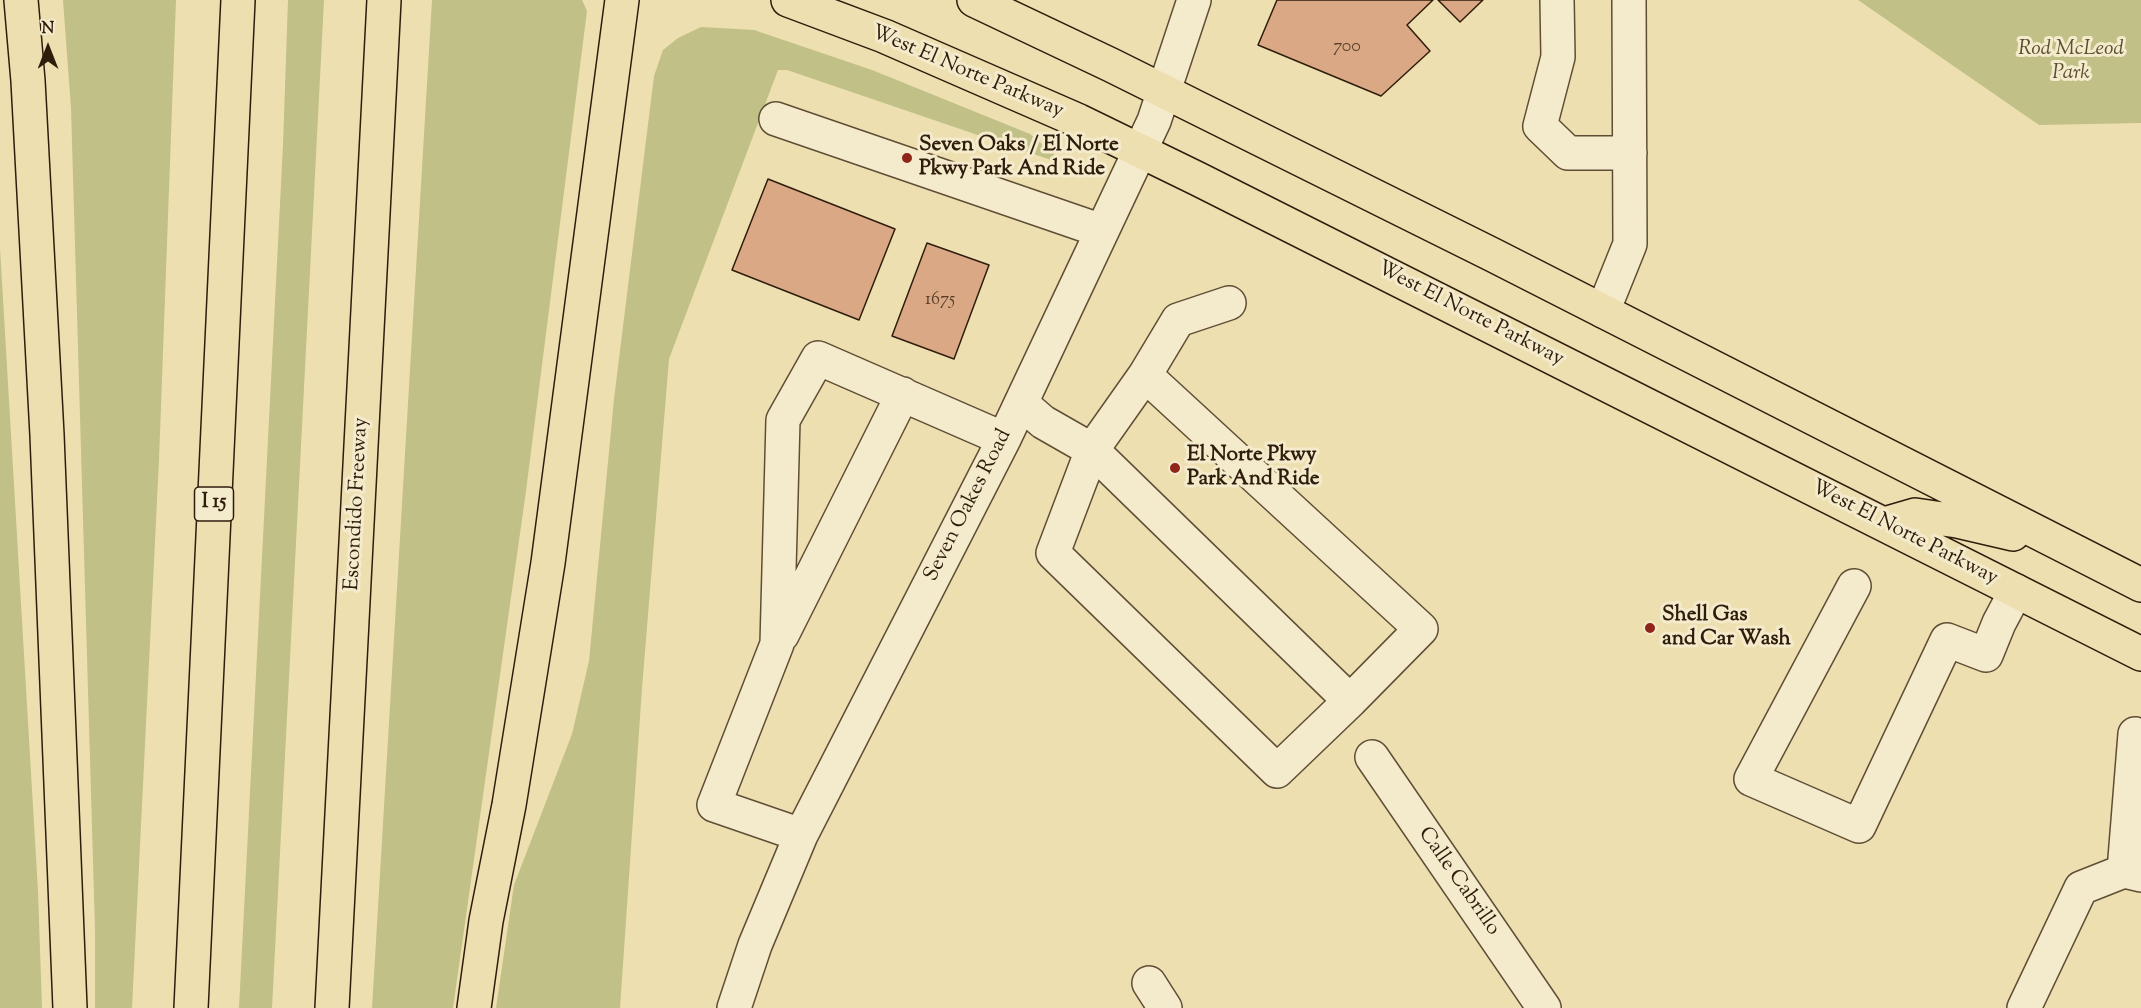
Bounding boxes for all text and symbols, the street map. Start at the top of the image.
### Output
north arrow [18,18,78,78]
text: N [42,18,54,41]
street label: West El Norte Parkway [867,21,1067,125]
house number: 700 [1333,37,1361,59]
park label: Rod McLeod Park [2018,37,2124,87]
place label: Seven Oaks / El Norte Pkwy Park And Ride [919,133,1119,183]
marker: Seven Oaks / El Norte Pkwy Park And Ride [900,151,914,165]
street label: West El Norte Parkway [1372,257,1568,373]
house number: 1675 [925,290,955,312]
street label: Escondido Freeway [341,417,375,591]
street label: Seven Oakes Road [920,426,1018,586]
place label: El Norte Pkwy Park And Ride [1187,443,1320,493]
marker: El Norte Pkwy Park And Ride [1168,461,1182,475]
street label: West El Norte Parkway [1806,476,2002,592]
road number: I 15 [194,487,234,521]
place label: Shell Gas and Car Wash [1662,603,1791,653]
marker: Shell Gas and Car Wash [1643,621,1657,635]
street label: Calle Cabrillo [1411,823,1505,941]

